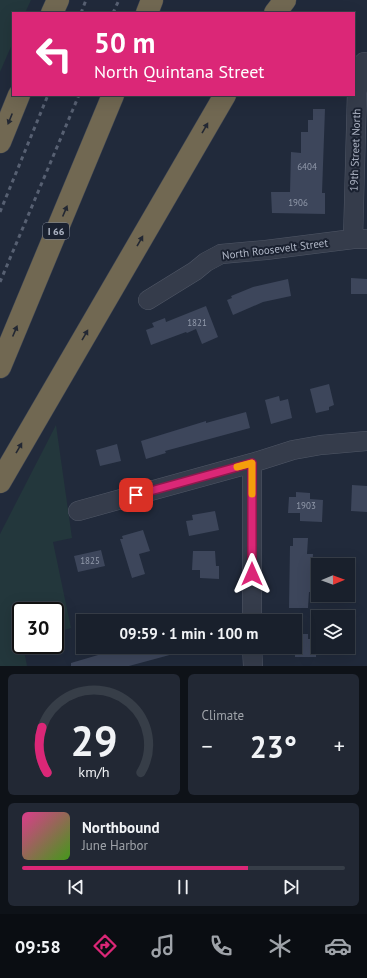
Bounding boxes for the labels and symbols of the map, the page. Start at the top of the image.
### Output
street label: 19th Street North [347,108,363,192]
one-way arrow [6,113,12,125]
one-way arrow [202,122,209,134]
house number: 6404 [297,161,317,172]
house number: 1906 [288,197,308,208]
one-way arrow [61,205,68,217]
road number: I 66 [43,223,69,239]
one-way arrow [137,235,144,247]
street label: North Roosevelt Street [221,236,329,262]
house number: 1821 [187,317,207,328]
one-way arrow [12,326,18,337]
one-way arrow [81,330,88,341]
one-way arrow [16,442,23,454]
pin [119,478,153,512]
house number: 1903 [296,500,316,511]
position arrow [231,553,273,595]
house number: 1825 [80,555,100,566]
north arrow [311,558,355,602]
speed limit sign: 30 [12,602,64,654]

